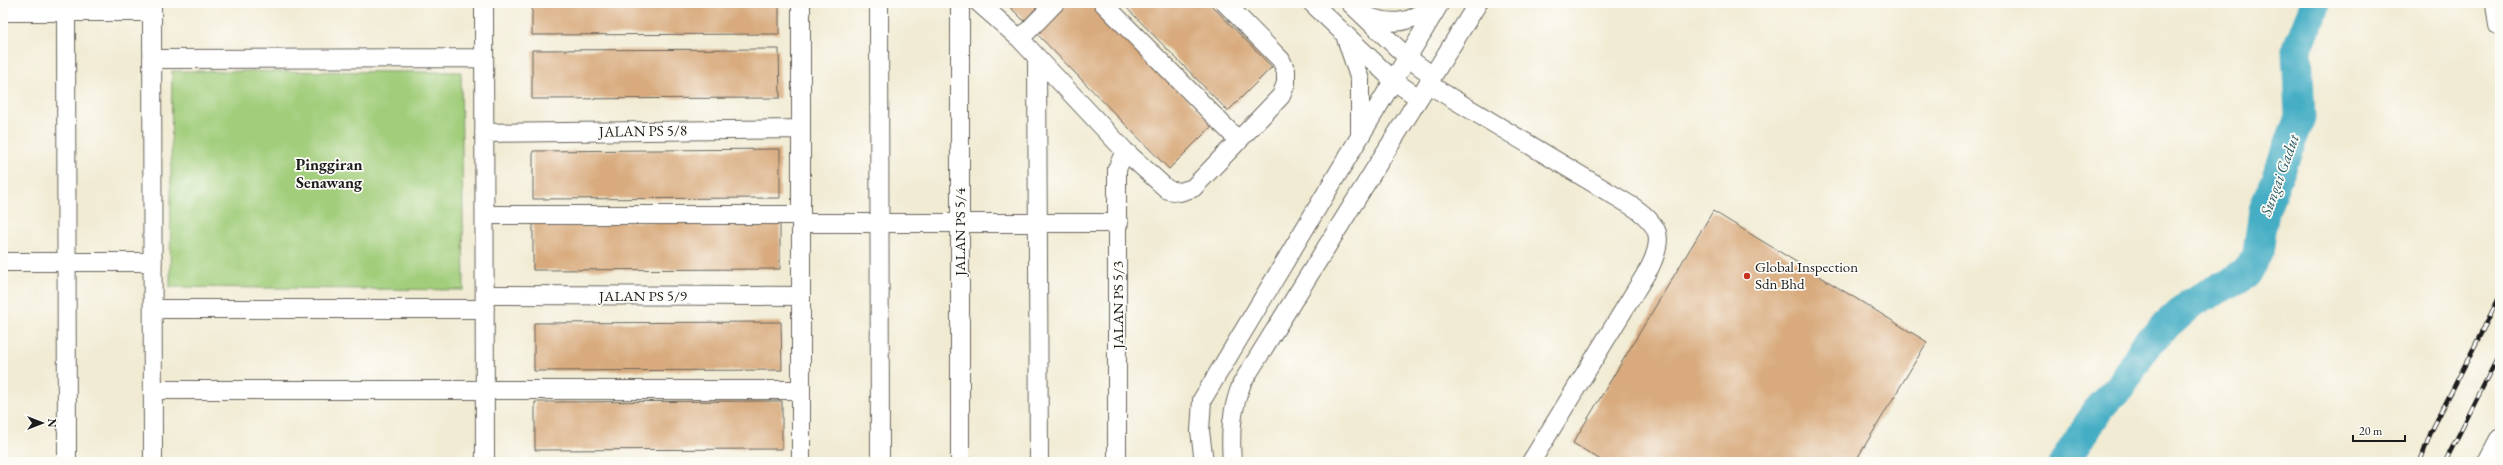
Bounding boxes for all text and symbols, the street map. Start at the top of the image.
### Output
street label: JALAN PS 5/8 [597,120,687,141]
water label: Sungai Gadut [2255,130,2304,220]
district label: Pinggiran Senawang [296,154,363,193]
street label: JALAN PS 5/4 [950,187,969,278]
place label: Global Inspection Sdn Bhd [1755,257,1858,293]
street label: JALAN PS 5/3 [1108,261,1127,351]
marker: Global Inspection Sdn Bhd [1742,271,1752,281]
street label: JALAN PS 5/9 [597,286,687,305]
north arrow [22,403,62,443]
scale bar [2353,417,2405,443]
text: N [45,419,59,428]
text: 20 m [2359,423,2383,439]

